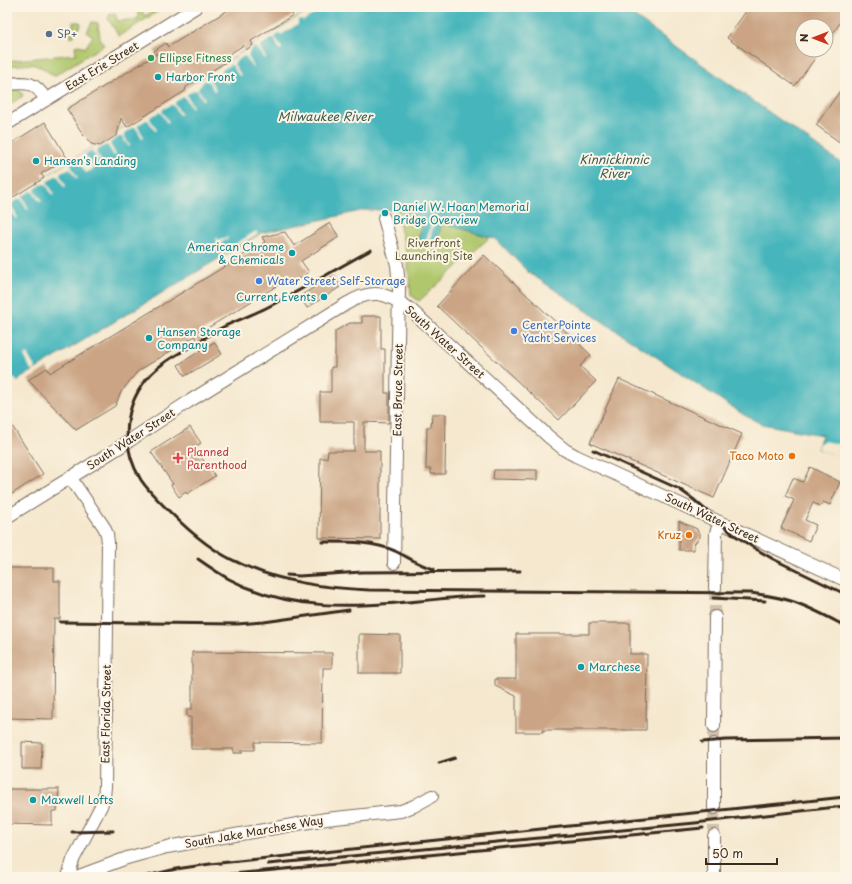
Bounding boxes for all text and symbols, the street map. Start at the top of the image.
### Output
north arrow [794,18,834,58]
place label: SP+ [57,25,78,42]
marker: SP+ [44,29,54,39]
text: N [795,33,812,42]
street label: East Erie Street [62,37,142,94]
place label: Ellipse Fitness [159,49,232,66]
marker: Ellipse Fitness [146,53,156,63]
place label: Harbor Front [166,68,236,85]
marker: Harbor Front [153,72,163,82]
water label: Milwaukee River [278,107,374,125]
water label: Kinnickinnic River [579,150,650,182]
place label: Hansen's Landing [44,152,136,169]
marker: Hansen's Landing [31,156,41,166]
place label: Daniel W. Hoan Memorial Bridge Overview [393,198,529,228]
marker: Daniel W. Hoan Memorial Bridge Overview [380,208,390,218]
park label: Riverfront Launching Site [395,234,473,264]
place label: American Chrome & Chemicals [187,238,284,268]
marker: American Chrome & Chemicals [287,248,297,258]
place label: Water Street Self-Storage [267,272,405,289]
marker: Water Street Self-Storage [254,276,264,286]
place label: Current Events [236,288,316,305]
marker: Current Events [319,292,329,302]
street label: South Water Street [402,301,489,382]
place label: CenterPointe Yacht Services [522,316,596,346]
place label: Hansen Storage Company [157,323,241,353]
marker: CenterPointe Yacht Services [509,326,519,336]
marker: Hansen Storage Company [144,333,154,343]
street label: East Bruce Street [388,343,407,437]
street label: South Water Street [83,403,179,474]
place label: Planned Parenthood [187,443,247,473]
place label: Taco Moto [729,447,784,464]
marker: Taco Moto [787,451,797,461]
marker: Planned Parenthood [172,452,184,464]
street label: South Water Street [662,488,763,547]
place label: Kruz [658,526,681,543]
marker: Kruz [684,530,694,540]
place label: Marchese [589,658,641,675]
marker: Marchese [576,662,586,672]
street label: East Florida Street [96,664,115,764]
place label: Maxwell Lofts [41,791,113,808]
marker: Maxwell Lofts [28,795,38,805]
street label: South Jake Marchese Way [183,811,325,852]
scale bar [706,840,777,866]
text: 50 m [712,844,743,862]

